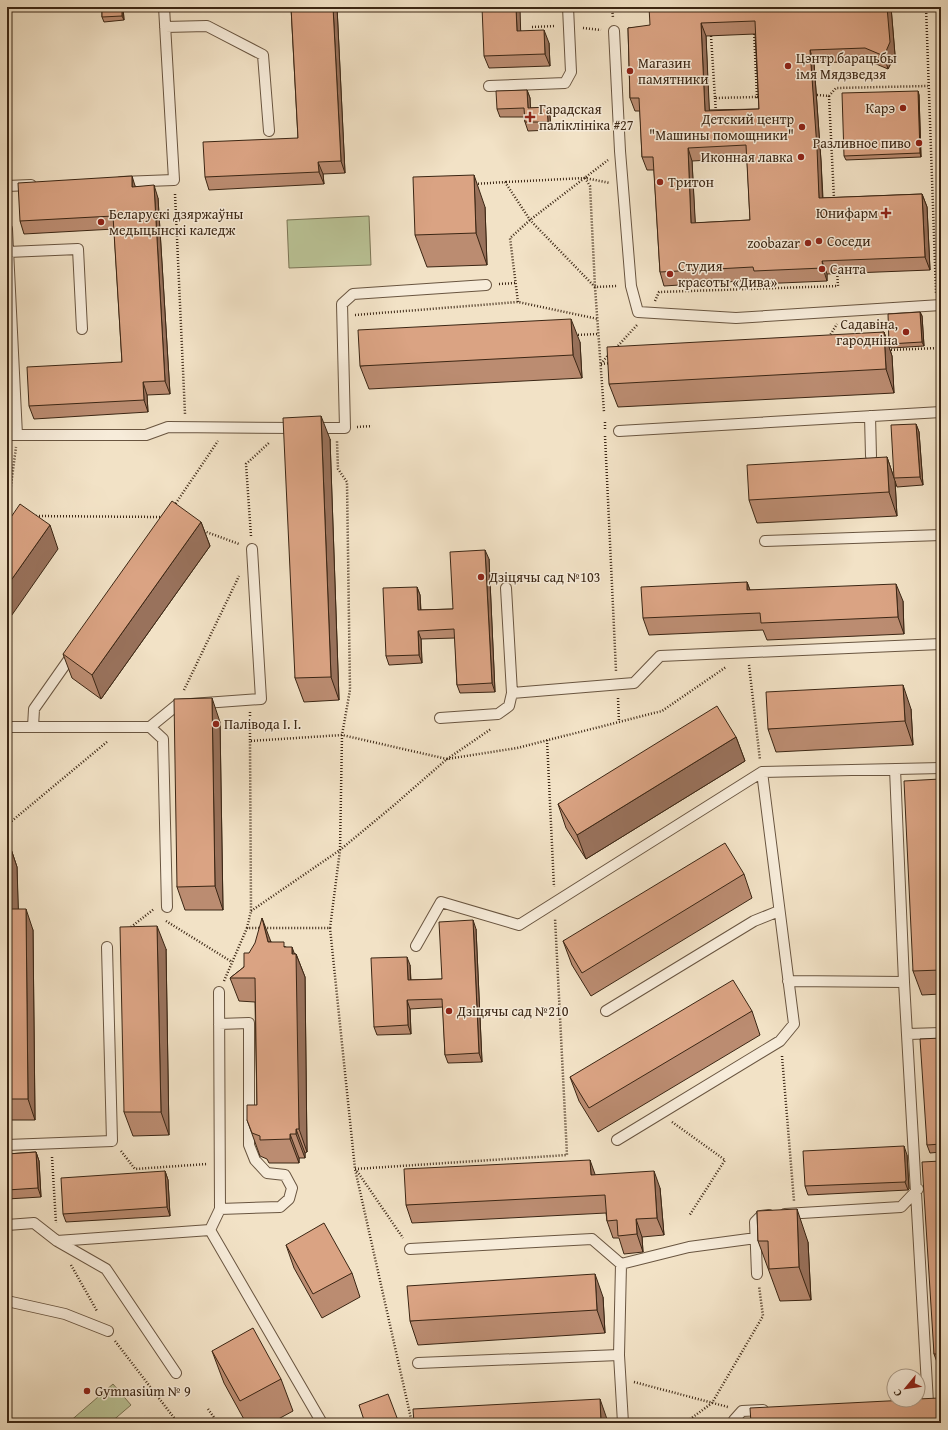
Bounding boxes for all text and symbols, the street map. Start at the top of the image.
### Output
place label: Цэнтр барацьбы імя Мядзведзя [796,48,897,84]
place label: Магазин памятники [638,53,709,89]
marker: Цэнтр барацьбы імя Мядзведзя [783,61,793,71]
marker: Магазин памятники [625,66,635,76]
place label: Карэ [866,98,895,118]
place label: Гарадская паліклініка #27 [539,99,634,135]
marker: Карэ [898,103,908,113]
place label: Детский центр "Машины помощники" [649,109,794,145]
marker: Гарадская паліклініка #27 [524,111,536,123]
marker: Детский центр "Машины помощники" [797,122,807,132]
place label: Разливное пиво [813,133,911,153]
marker: Разливное пиво [914,138,924,148]
place label: Иконная лавка [701,147,793,167]
marker: Иконная лавка [796,152,806,162]
place label: Тритон [668,172,714,192]
marker: Тритон [655,177,665,187]
place label: Юнифарм [816,203,878,223]
place label: Беларускі дзяржаўны медыцынскі каледж [109,204,244,240]
marker: Юнифарм [881,208,891,218]
marker: Беларускі дзяржаўны медыцынскі каледж [96,217,106,227]
place label: Соседи [827,231,870,251]
place label: zoobazar [747,233,800,253]
marker: Соседи [814,236,824,246]
marker: zoobazar [803,238,813,248]
place label: Студия красоты «Дива» [678,256,777,292]
place label: Санта [830,259,866,279]
marker: Санта [817,264,827,274]
marker: Студия красоты «Дива» [665,269,675,279]
place label: Садавіна, гародніна [836,314,898,350]
marker: Садавіна, гародніна [901,327,911,337]
place label: Дзіцячы сад №103 [488,567,600,587]
marker: Дзіцячы сад №103 [476,572,486,582]
place label: Палівода І. І. [224,714,301,734]
marker: Палівода І. І. [211,719,221,729]
place label: Дзіцячы сад №210 [456,1001,569,1021]
marker: Дзіцячы сад №210 [444,1006,454,1016]
north arrow [886,1368,926,1408]
place label: Gymnasium № 9 [95,1381,191,1401]
marker: Gymnasium № 9 [82,1386,92,1396]
text: С [889,1386,906,1399]

